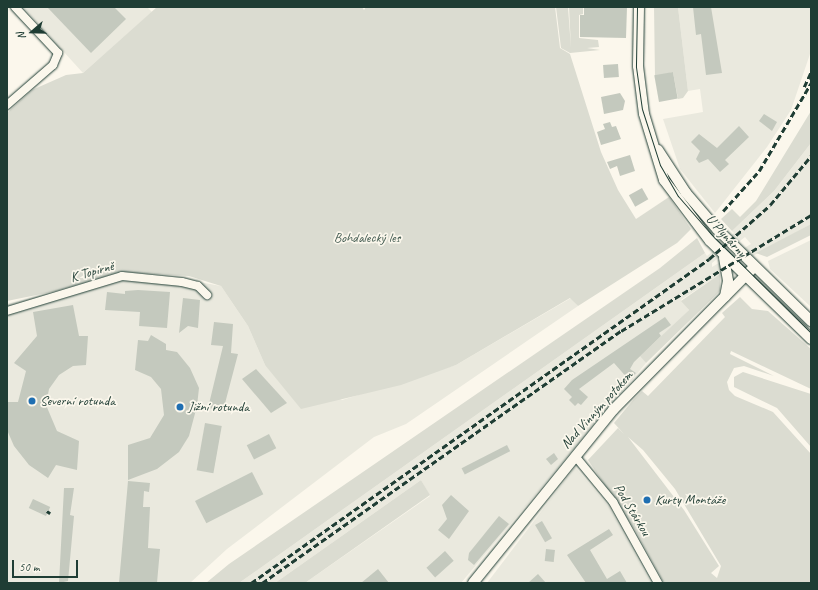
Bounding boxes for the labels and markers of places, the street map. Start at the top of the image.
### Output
place label: Severní rotunda [40,393,115,409]
marker: Severní rotunda [27,396,37,406]
place label: Jižní rotunda [188,399,249,415]
marker: Jižní rotunda [175,402,185,412]
place label: Kurty Montáže [655,492,725,508]
marker: Kurty Montáže [642,495,652,505]

